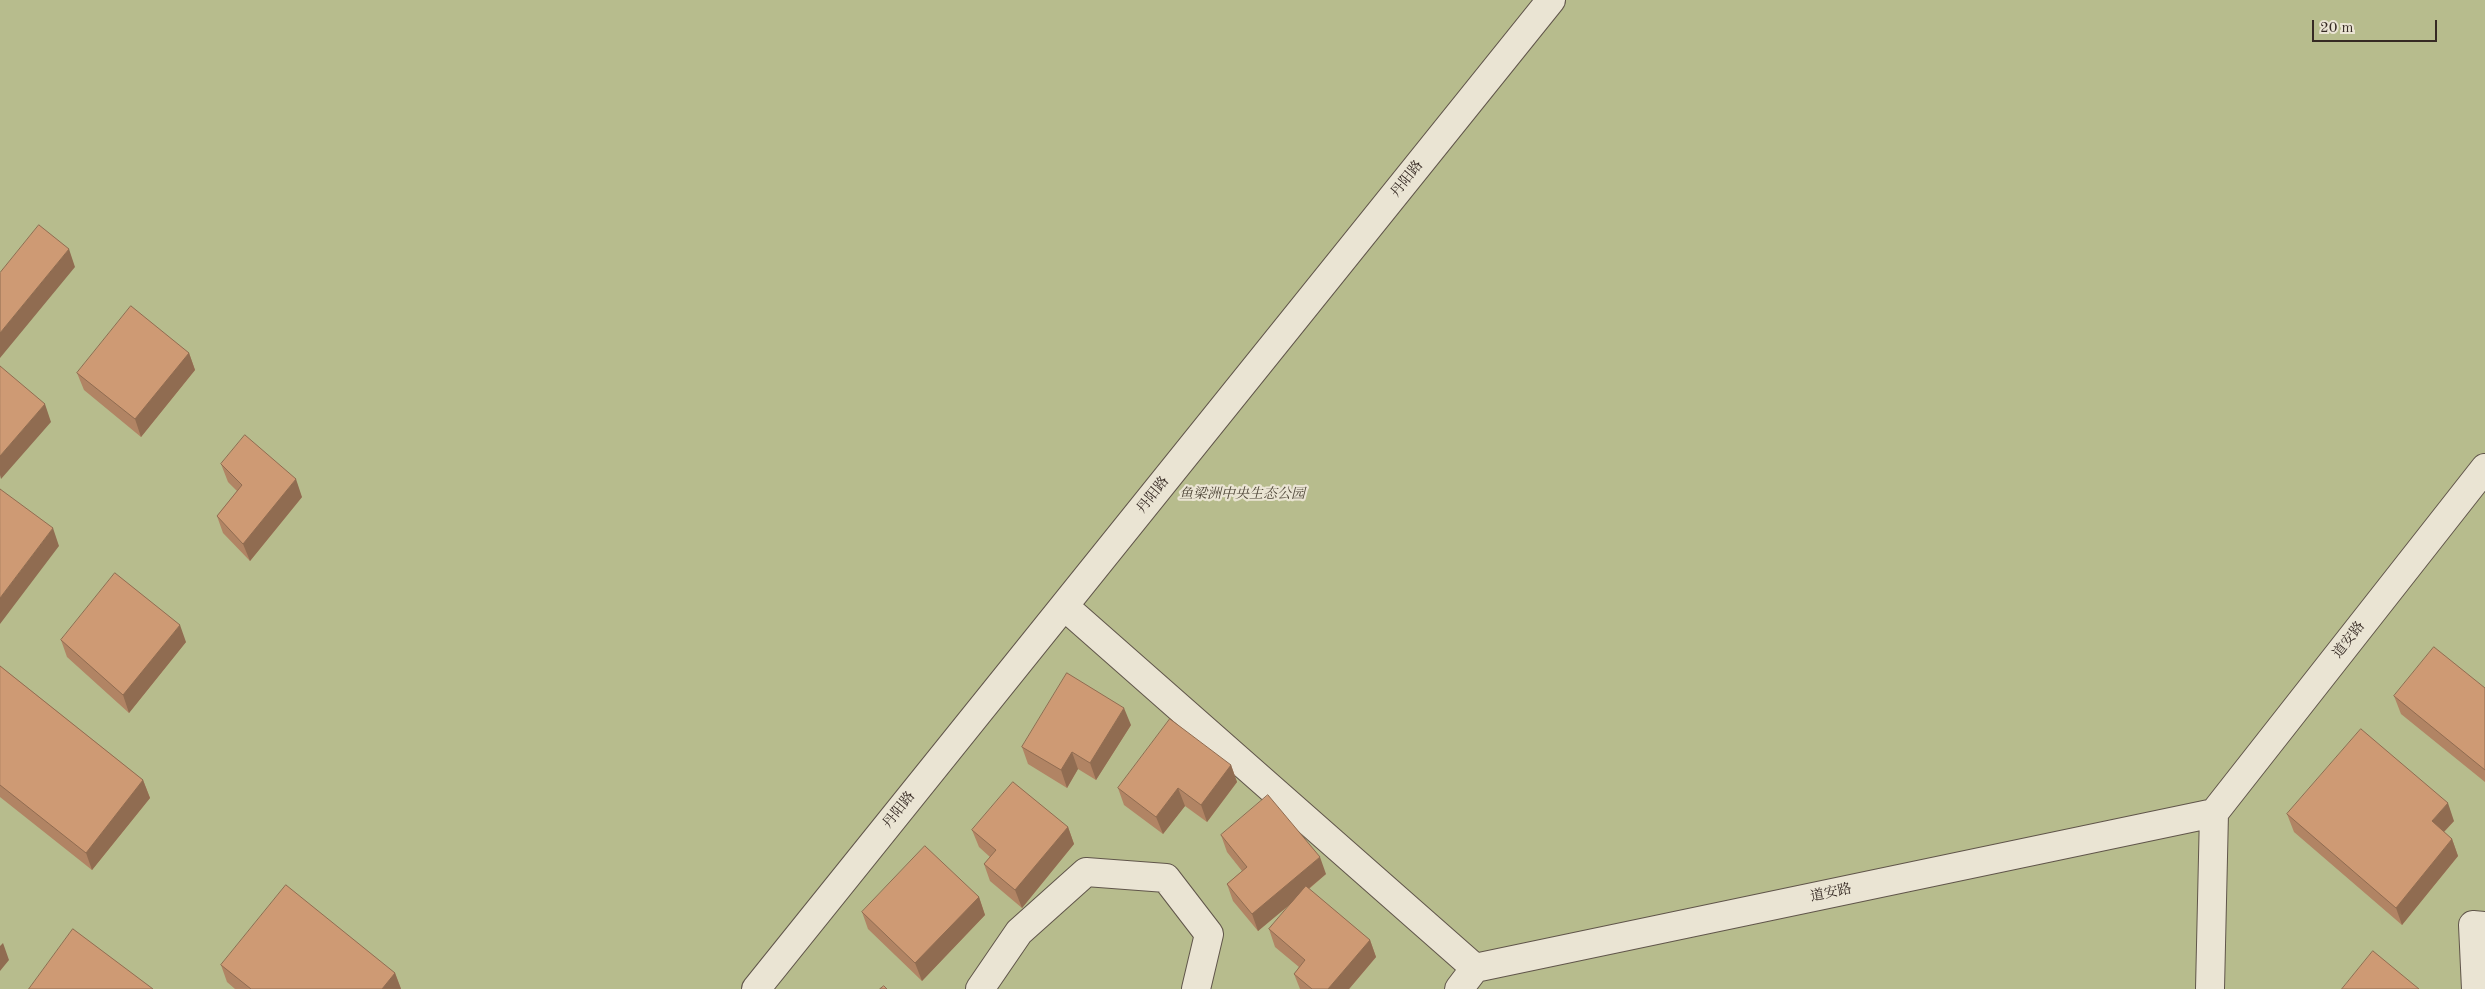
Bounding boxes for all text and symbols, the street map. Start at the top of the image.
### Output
scale bar [2315,10,2440,42]
text: 20 m [2320,21,2354,36]
street label: 丹阳路 [1387,157,1427,201]
street label: 丹阳路 [1133,473,1173,517]
park label: 鱼梁洲中央生态公园 [1179,486,1305,502]
street label: 道安路 [2329,618,2369,662]
street label: 丹阳路 [879,788,919,832]
street label: 道安路 [1809,880,1853,906]

